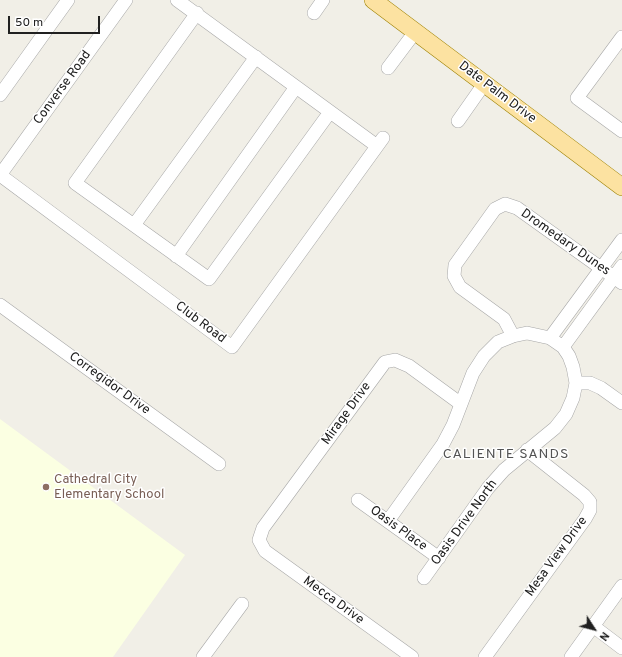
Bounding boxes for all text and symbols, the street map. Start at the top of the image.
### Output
scale bar [10,8,102,34]
text: 50 m [15,15,43,31]
street label: Converse Road [31,48,95,128]
street label: Date Palm Drive [455,59,539,127]
street label: Dromedary Dunes [517,206,613,280]
street label: Club Road [172,299,228,347]
street label: Corregidor Drive [65,349,153,419]
street label: Mirage Drive [319,380,375,448]
district label: CALIENTE SANDS [443,447,569,463]
place label: Cathedral City Elementary School [54,472,164,503]
street label: Oasis Drive North [429,477,501,569]
marker: Cathedral City Elementary School [41,482,51,492]
street label: Oasis Place [366,503,430,555]
street label: Mesa View Drive [523,514,591,600]
street label: Mecca Drive [300,574,366,628]
north arrow [574,609,614,649]
text: N [596,629,612,643]

